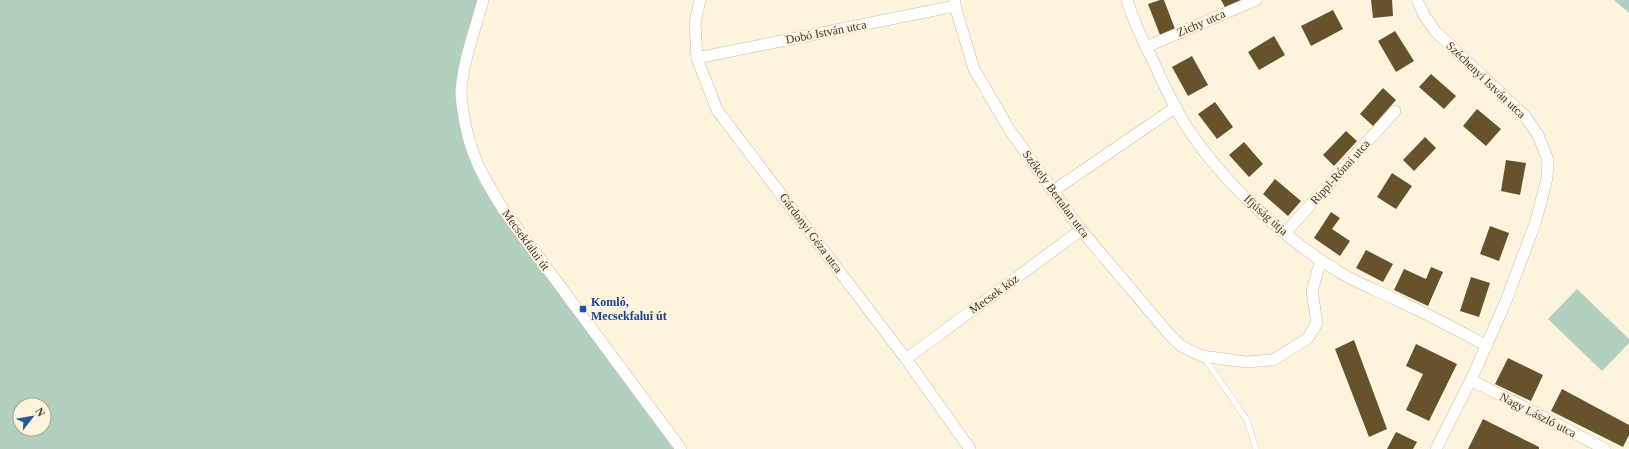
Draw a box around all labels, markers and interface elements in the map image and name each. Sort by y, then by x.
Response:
street label: Zichy utca [1175,6,1228,39]
street label: Dobó István utca [784,17,868,47]
street label: Széchenyi István utca [1444,39,1529,122]
street label: Rippl-Rónai utca [1307,136,1373,207]
street label: Székely Bertalan utca [1020,148,1093,241]
street label: Gárdonyi Géza utca [777,190,846,276]
street label: Ifjúság útja [1241,192,1291,239]
street label: Mecsekfalui út [499,207,553,274]
street label: Mecsek köz [967,271,1021,317]
place label: Komló, Mecsekfalui út [591,295,667,323]
marker: Komló, Mecsekfalui út [578,304,588,314]
street label: Nagy László utca [1497,390,1579,441]
north arrow [12,397,52,437]
text: N [33,405,48,418]

